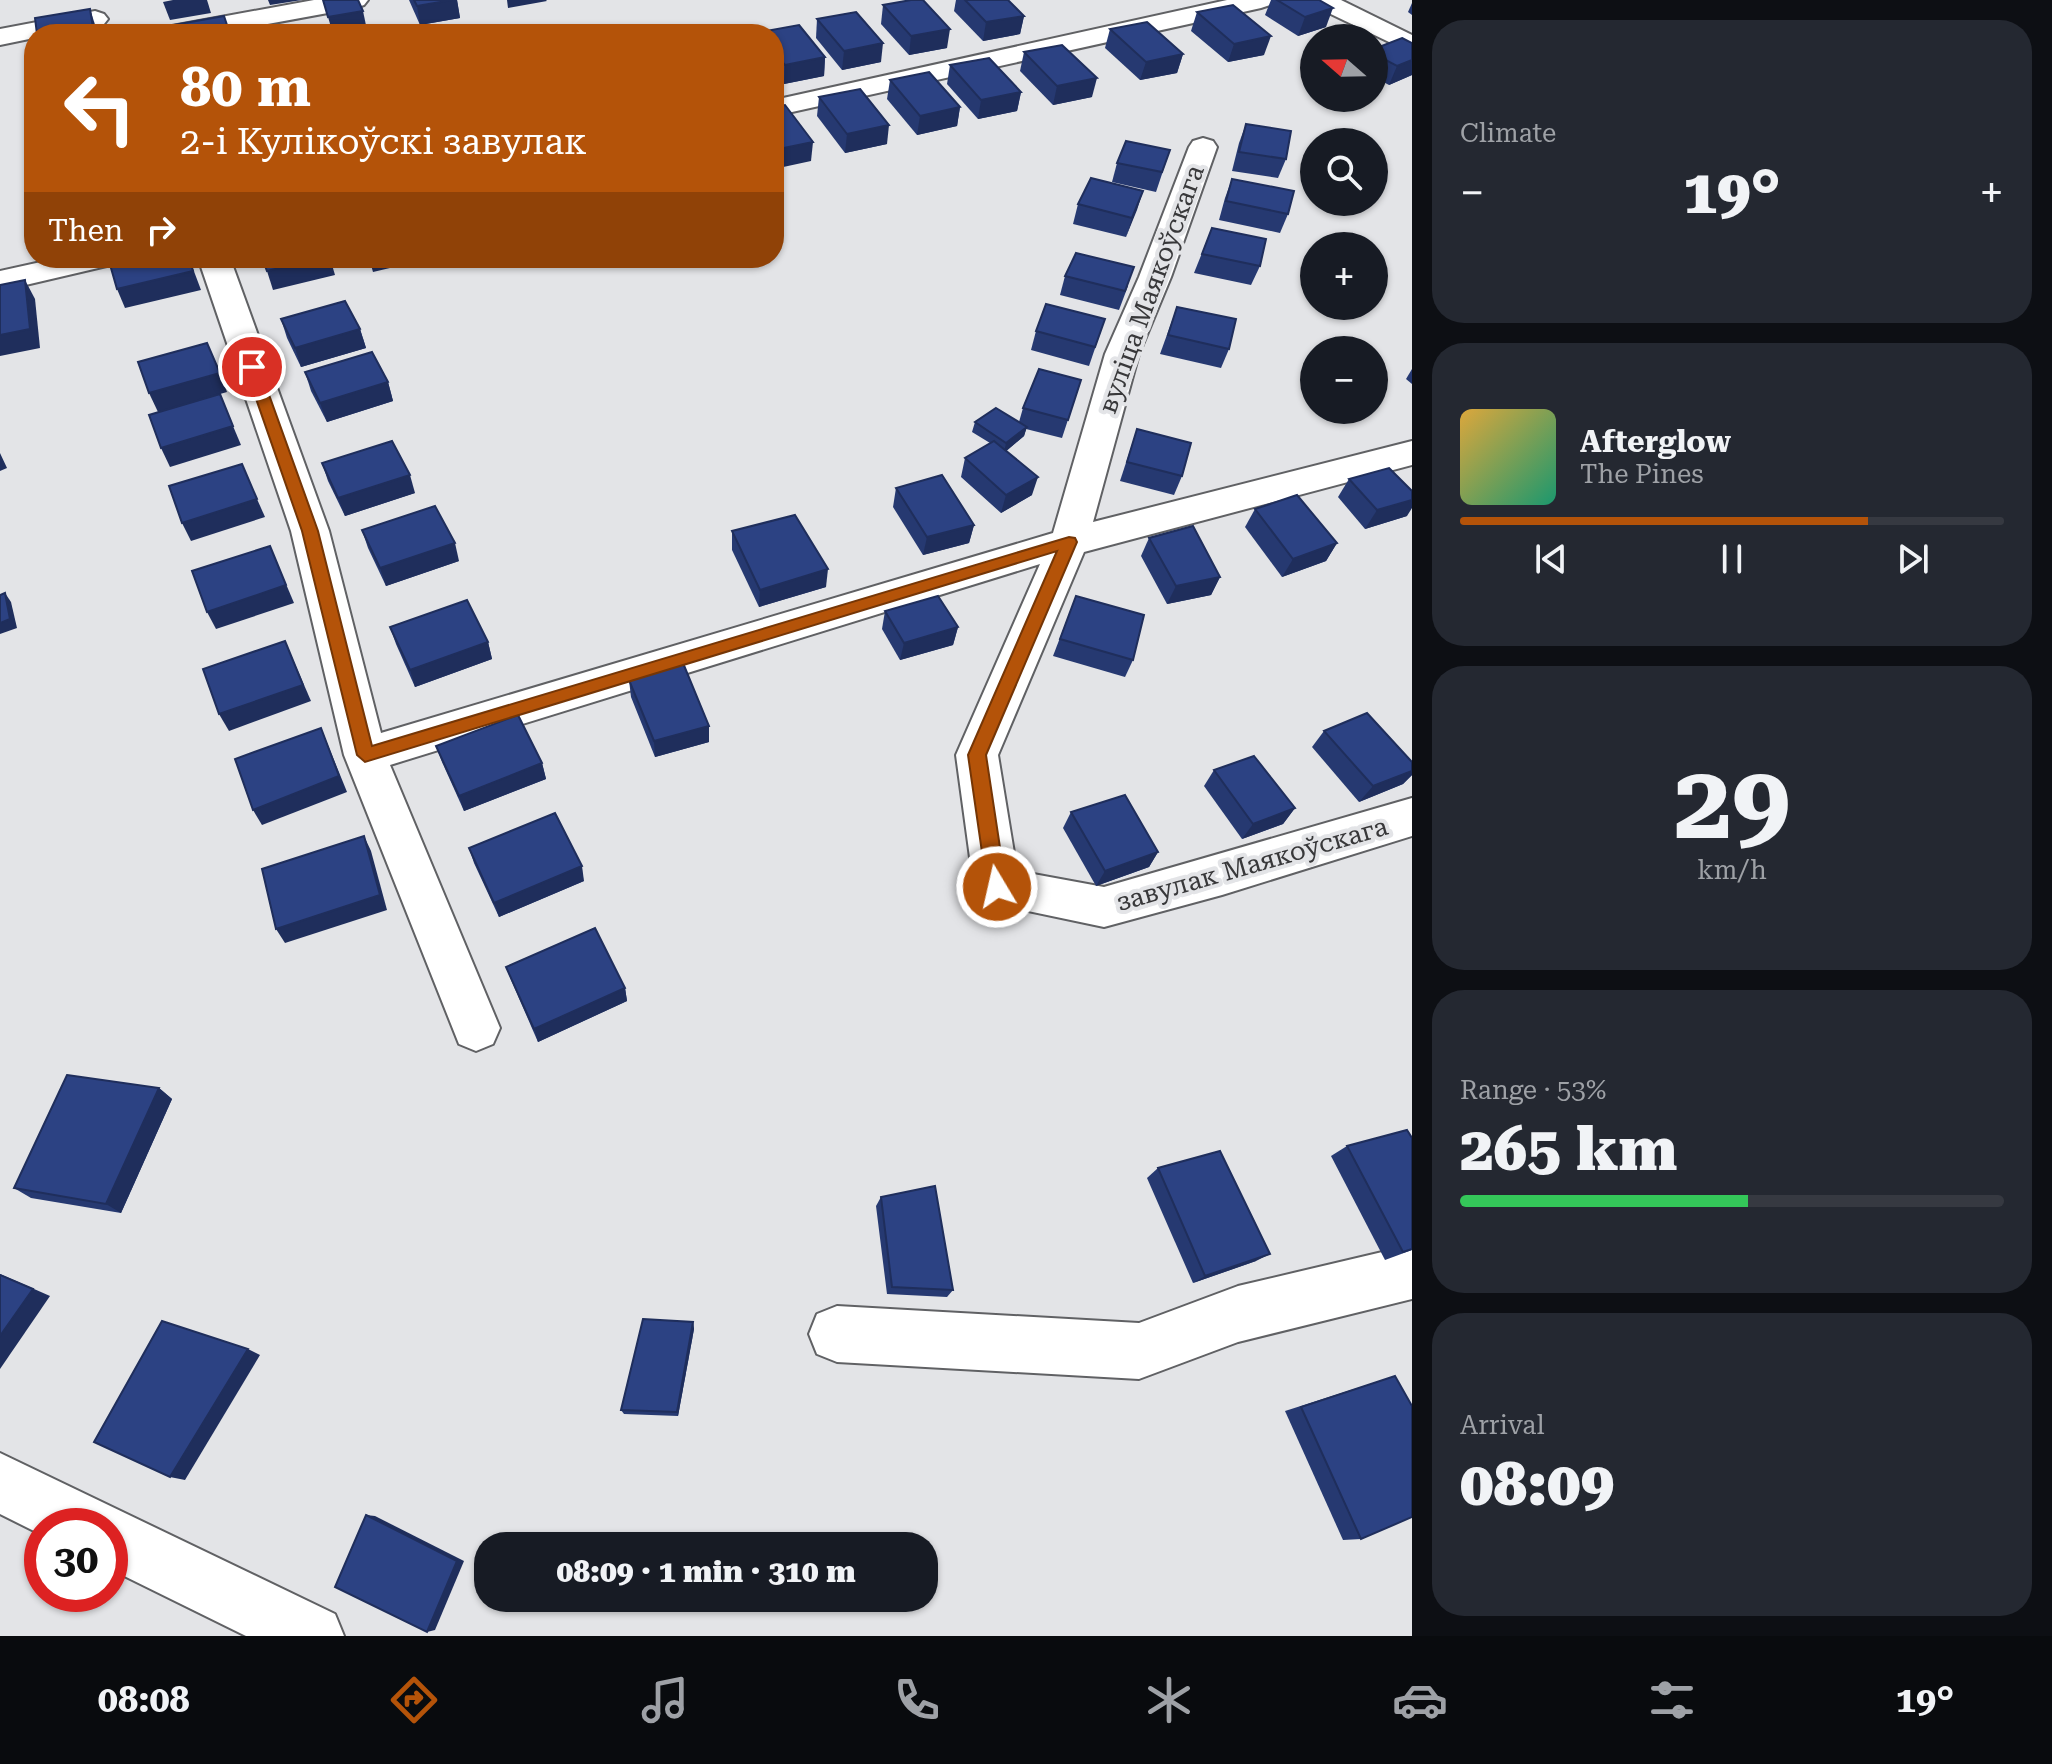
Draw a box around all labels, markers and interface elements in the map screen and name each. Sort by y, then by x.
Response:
north arrow [1300,24,1388,112]
map controls [1300,24,1388,424]
text: 80 m [180,54,311,120]
icon: left [48,56,152,160]
text: Climate [1460,118,1556,148]
text: 2-і Кулікоўскі завулак [180,121,587,163]
button: search [1300,128,1388,216]
text: 19° [1683,157,1781,228]
street label: вуліца Маякоўскага [1092,161,1210,417]
text: − [1460,167,1485,219]
text: + [1979,167,2004,219]
icon: right [139,208,183,252]
text: Then [48,213,123,248]
button: + [1300,232,1388,320]
pin [218,333,286,401]
button: − [1300,336,1388,424]
icon: arrive [230,345,274,389]
text: Afterglow [1580,424,1731,459]
text: The Pines [1580,459,1704,489]
icon: previous [1529,537,1573,581]
icon: pause [1710,537,1754,581]
icon: next [1891,537,1935,581]
text: 29 [1674,742,1790,863]
street label: завулак Маякоўскага [1113,811,1391,917]
position arrow [955,845,1039,929]
text: km/h [1697,855,1767,885]
text: Range · 53% [1460,1075,1606,1105]
text: 265 km [1460,1114,1677,1185]
text: Arrival [1460,1410,1545,1440]
text: 08:09 [1460,1449,1614,1520]
speed limit sign: 30 [24,1508,128,1612]
text: 08:09 · 1 min · 310 m [556,1554,856,1589]
icon: directions [386,1672,442,1728]
icon: music [637,1672,693,1728]
icon: phone [889,1672,945,1728]
icon: climate [1141,1672,1197,1728]
icon: car [1392,1672,1448,1728]
icon: filters [1644,1672,1700,1728]
text: 08:08 [98,1679,190,1721]
text: 19° [1896,1679,1954,1721]

